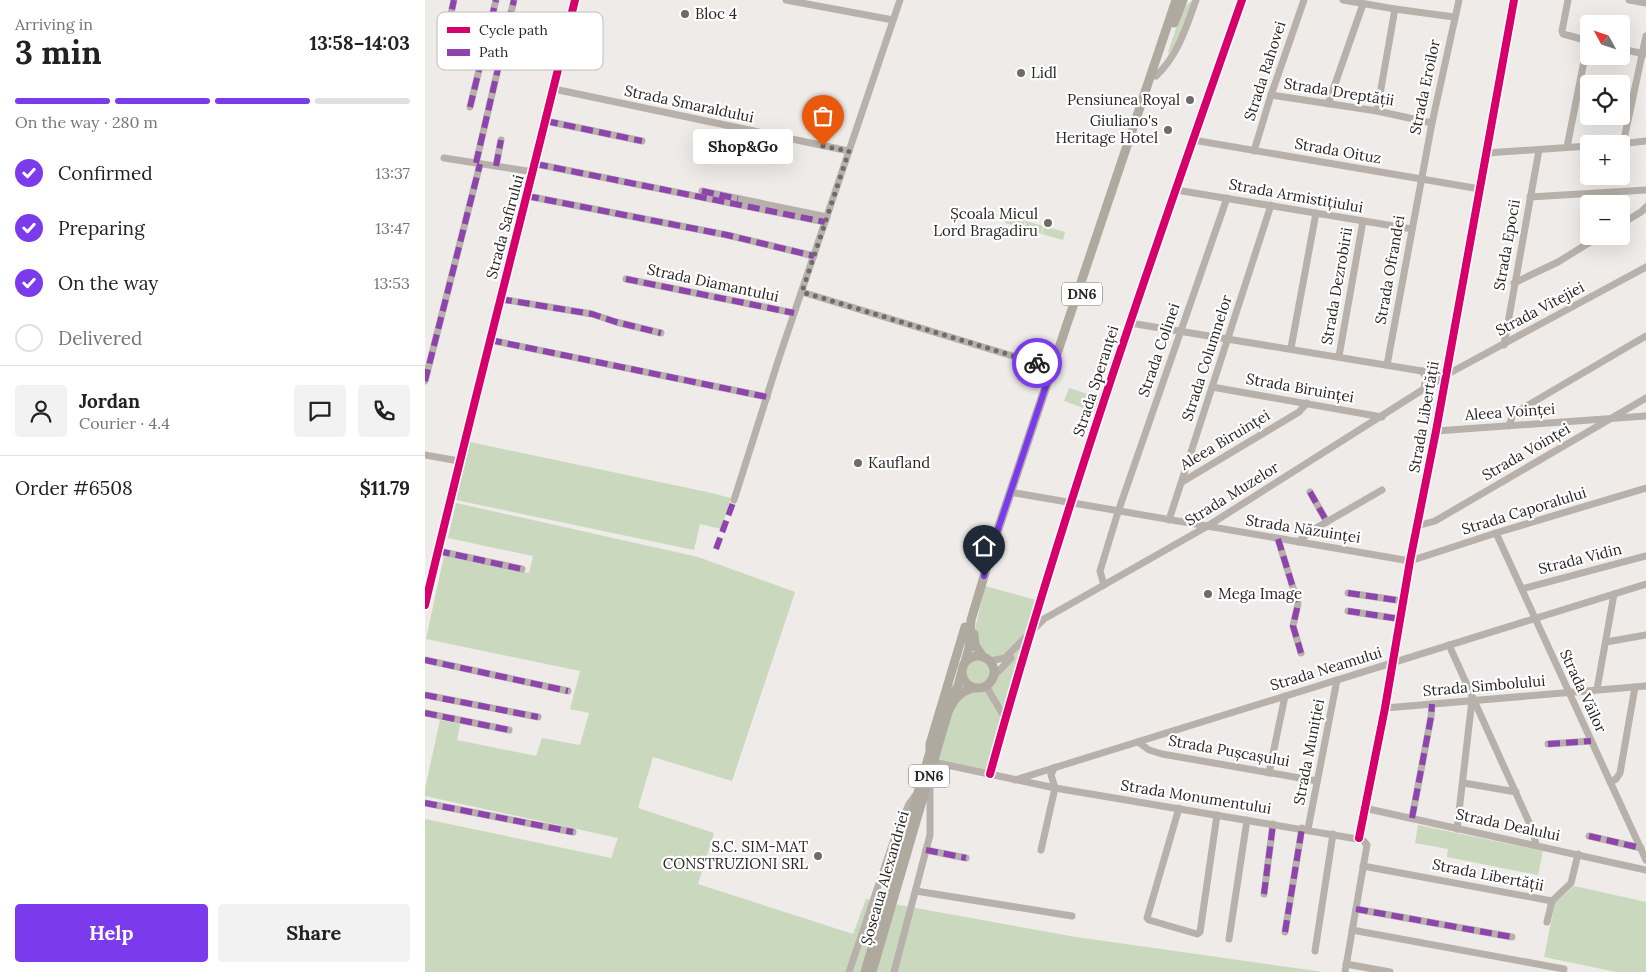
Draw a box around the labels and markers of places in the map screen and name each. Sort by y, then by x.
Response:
place label: Bloc 4 [695,4,737,23]
marker: Bloc 4 [679,8,691,20]
place label: Lidl [1031,63,1057,82]
marker: Lidl [1015,67,1027,79]
place label: Pensiunea Royal [1067,90,1180,109]
marker: Pensiunea Royal [1184,94,1196,106]
pin [802,95,844,146]
place label: Giuliano's Heritage Hotel [1056,111,1158,147]
marker: Giuliano's Heritage Hotel [1162,124,1174,136]
callout: Shop&Go [693,128,793,164]
place label: Școala Micul Lord Bragadiru [933,204,1038,240]
marker: Școala Micul Lord Bragadiru [1042,217,1054,229]
place label: Kaufland [868,453,930,472]
marker: Kaufland [852,457,864,469]
pin [963,525,1005,576]
place label: Mega Image [1218,584,1302,603]
marker: Mega Image [1202,588,1214,600]
place label: S.C. SIM-MAT CONSTRUZIONI SRL [663,837,808,873]
marker: S.C. SIM-MAT CONSTRUZIONI SRL [812,850,824,862]

